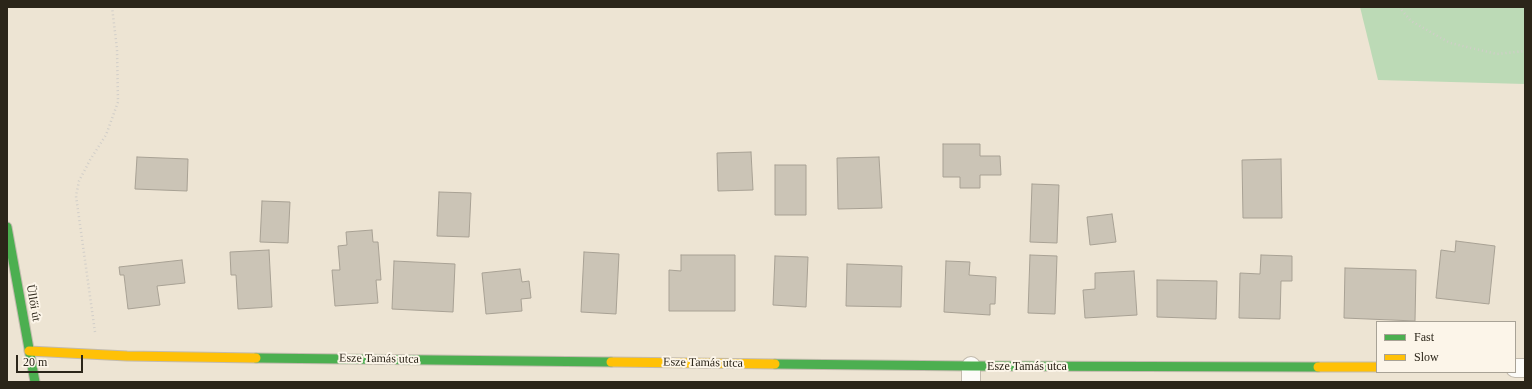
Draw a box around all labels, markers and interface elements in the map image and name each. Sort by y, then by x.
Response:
street label: Üllői út [23,284,43,322]
legend [1376,321,1516,373]
text: Fast [1414,330,1434,344]
scale bar [18,347,85,373]
text: Slow [1414,350,1439,364]
street label: Esze Tamás utca [339,351,419,367]
text: 20 m [23,355,47,369]
street label: Esze Tamás utca [663,355,743,371]
street label: Esze Tamás utca [987,360,1067,374]

